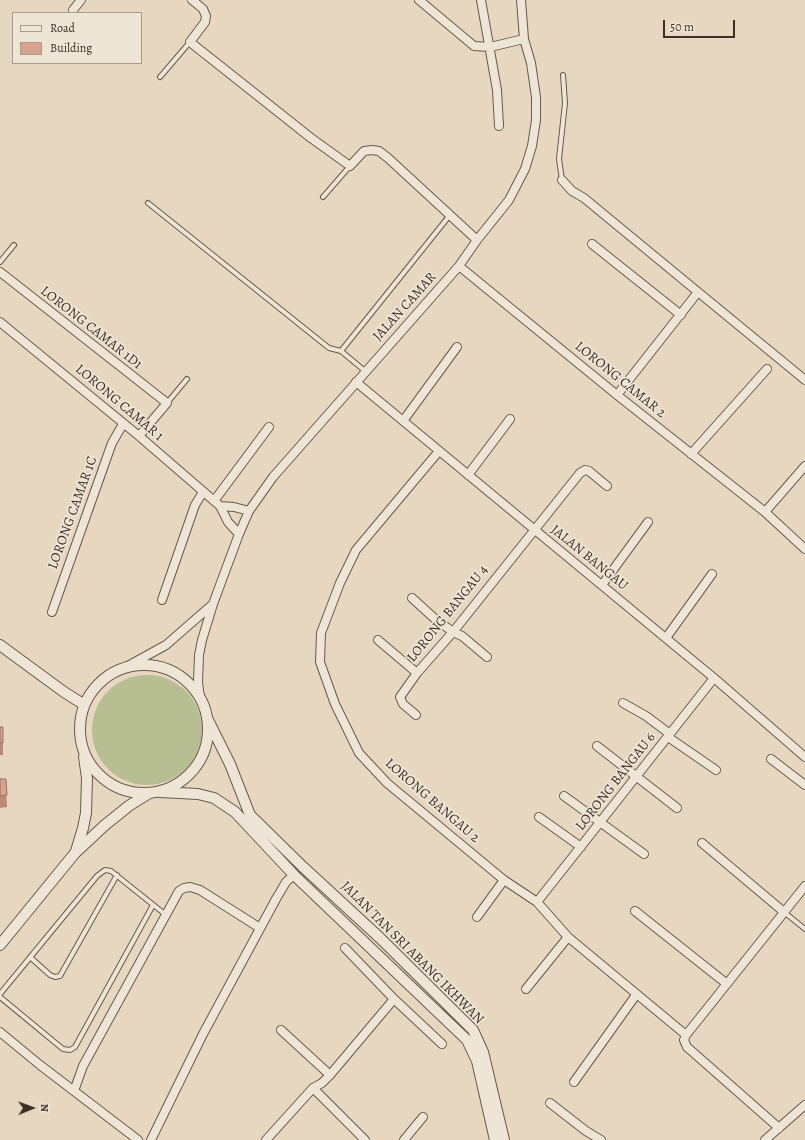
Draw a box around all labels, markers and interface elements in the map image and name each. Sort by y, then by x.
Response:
legend [12,12,142,64]
scale bar [665,12,737,38]
text: 50 m [670,19,694,35]
text: Road [50,20,75,36]
text: Building [50,40,92,56]
street label: JALAN CAMAR [370,269,440,345]
street label: LORONG CAMAR 1D1 [37,283,145,373]
street label: LORONG CAMAR 2 [571,338,669,422]
street label: LORONG CAMAR 1 [71,361,167,445]
street label: LORONG CAMAR 1C [45,454,101,572]
street label: JALAN BANGAU [547,522,631,594]
street label: LORONG BANGAU 4 [404,562,492,666]
street label: LORONG BANGAU 6 [572,730,660,834]
street label: LORONG BANGAU 2 [381,755,483,847]
street label: JALAN TAN SRI ABANG IKHWAN [337,878,487,1028]
north arrow [12,1088,52,1128]
text: N [37,1104,52,1112]

